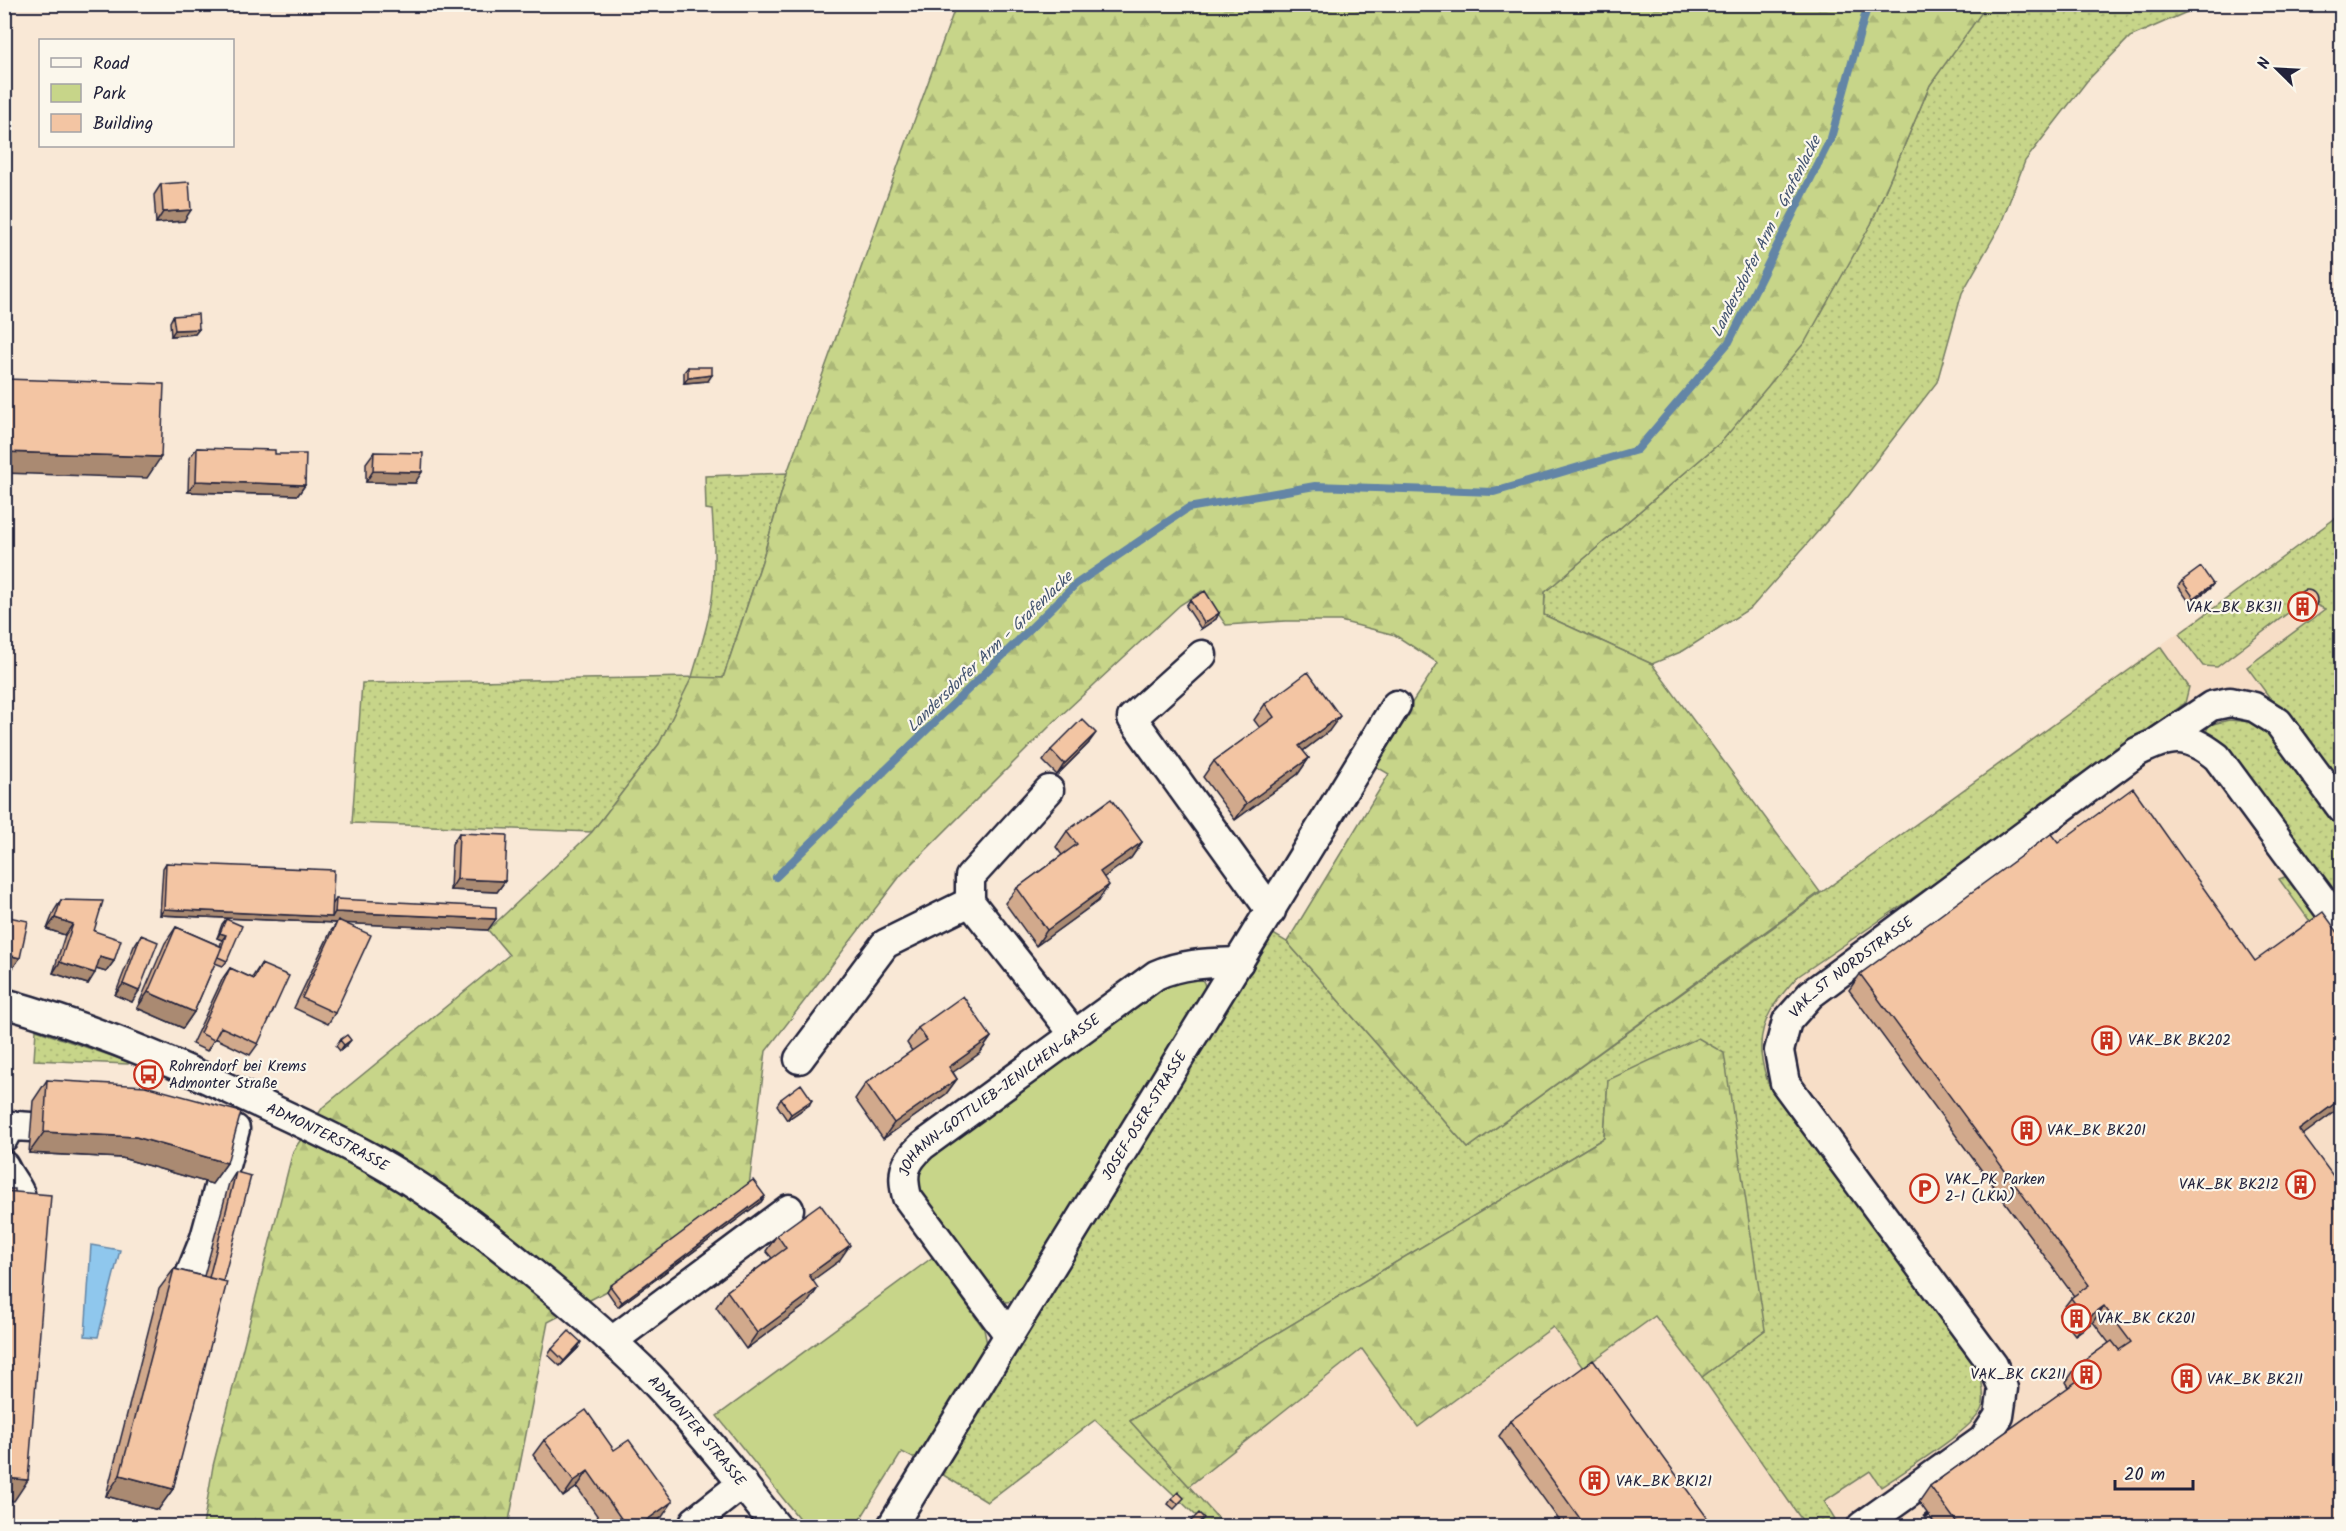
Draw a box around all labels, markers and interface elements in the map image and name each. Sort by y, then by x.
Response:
legend [39,39,234,147]
north arrow [2247,39,2307,99]
text: Road [93,50,130,79]
text: N [2251,54,2278,73]
text: Park [93,80,126,109]
text: Building [93,110,153,139]
water label: Landersdorfer Arm - Grafenlacke [1705,130,1829,342]
water label: Landersdorfer Arm - Grafenlacke [901,564,1080,739]
building icon: VAK_BK BK311 [2287,591,2319,623]
place label: VAK_BK BK311 [2186,596,2282,620]
street label: VAK_ST NORDSTRASSE [1784,910,1920,1024]
street label: JOHANN-GOTTLIEB-JENICHEN-GASSE [893,1008,1107,1178]
building icon: VAK_BK BK202 [2091,1024,2123,1056]
place label: VAK_BK BK202 [2128,1029,2231,1053]
street label: JOSEF-OSER-STRASSE [1096,1045,1195,1185]
place label: Rohrendorf bei Krems Admonter Straße [169,1055,307,1096]
bus stop icon: Rohrendorf bei Krems Admonter Straße [132,1059,164,1091]
street label: ADMONTERSTRASSE [262,1097,394,1179]
building icon: VAK_BK BK201 [2010,1114,2042,1146]
place label: VAK_BK BK201 [2047,1119,2146,1143]
place label: VAK_PK Parken 2-1 (LKW) [1945,1168,2045,1209]
building icon: VAK_BK BK212 [2284,1168,2316,1200]
parking icon: VAK_PK Parken 2-1 (LKW) [1908,1172,1940,1204]
place label: VAK_BK BK212 [2179,1173,2279,1197]
building icon: VAK_BK CK201 [2060,1302,2092,1334]
place label: VAK_BK CK201 [2097,1307,2196,1331]
building icon: VAK_BK CK211 [2071,1358,2103,1390]
place label: VAK_BK CK211 [1970,1363,2066,1387]
building icon: VAK_BK BK211 [2170,1363,2202,1395]
place label: VAK_BK BK211 [2207,1368,2303,1392]
street label: ADMONTER STRASSE [641,1370,752,1493]
scale bar [2115,1453,2193,1491]
text: 20 m [2124,1461,2165,1490]
building icon: VAK_BK BK121 [1579,1465,1611,1497]
place label: VAK_BK BK121 [1616,1470,1712,1494]

